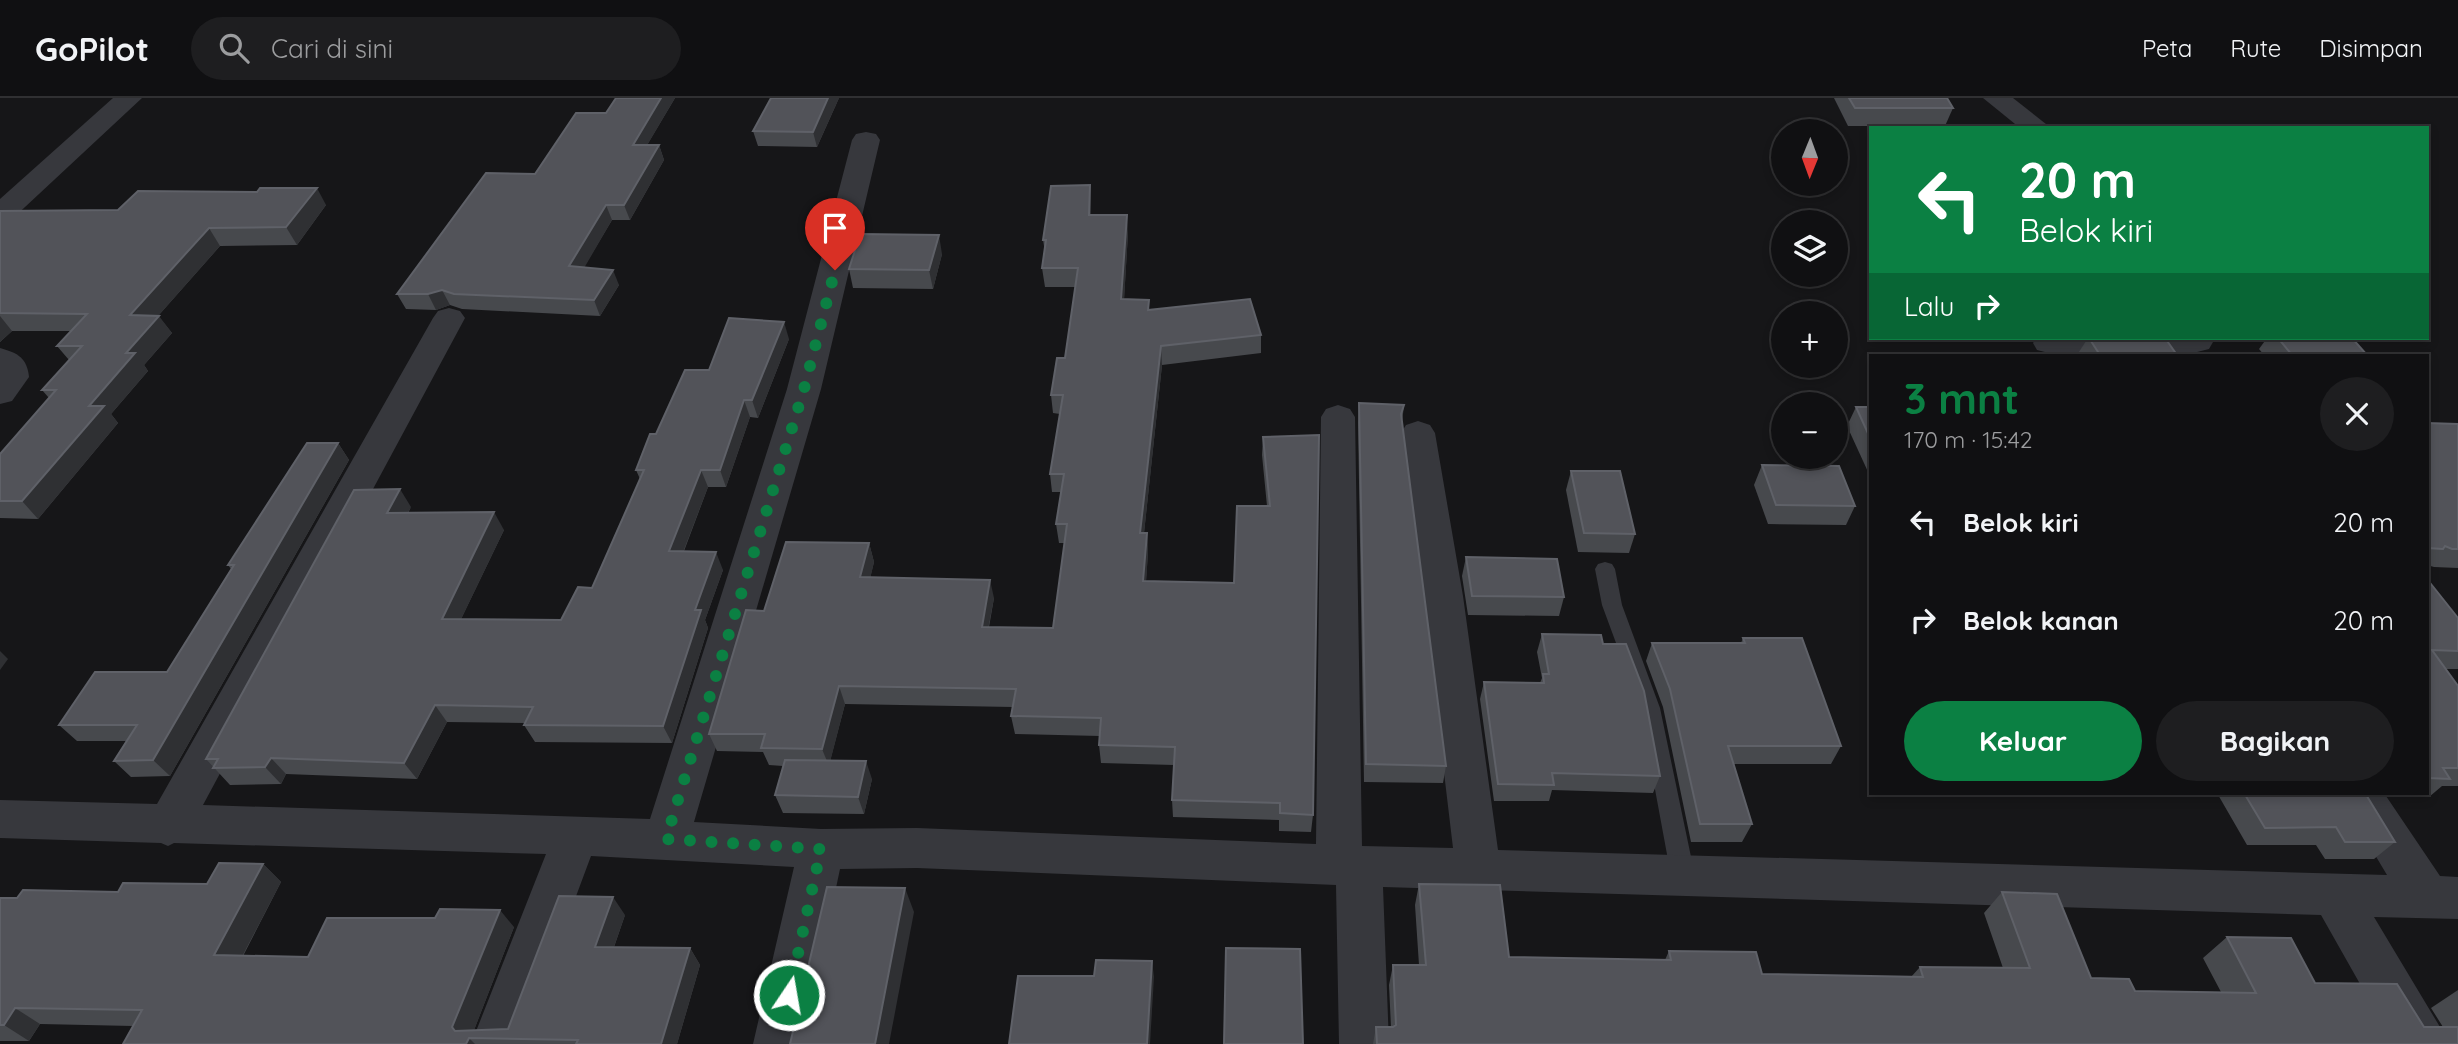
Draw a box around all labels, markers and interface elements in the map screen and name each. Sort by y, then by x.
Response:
search box [191,17,681,80]
text: GoPilot [35,28,149,69]
icon: search [215,29,253,67]
text: Cari di sini [271,32,393,65]
text: Peta [2142,33,2192,63]
text: Rute [2230,33,2281,63]
text: Disimpan [2319,33,2423,63]
north arrow [1771,119,1848,196]
map controls [1771,119,1848,469]
text: 20 m [2019,149,2136,210]
icon: left [1904,154,1995,245]
pin [805,198,865,270]
icon: arrive [816,209,854,247]
button: layers [1771,210,1848,287]
text: Belok kiri [2019,210,2153,250]
icon: right [1968,287,2006,325]
text: Lalu [1904,290,1954,323]
button: + [1771,301,1848,378]
text: 3 mnt [1904,372,2019,425]
button: close [2320,377,2394,451]
button: − [1771,392,1848,469]
text: 170 m · 15:42 [1904,425,2033,454]
icon: left [1904,503,1942,541]
text: Belok kiri [1963,506,2079,539]
text: 20 m [2333,506,2394,539]
icon: right [1904,601,1942,639]
text: Belok kanan [1963,604,2119,637]
text: 20 m [2333,604,2394,637]
button: Keluar [1904,701,2142,781]
button: Bagikan [2156,701,2394,781]
position arrow [752,958,826,1032]

